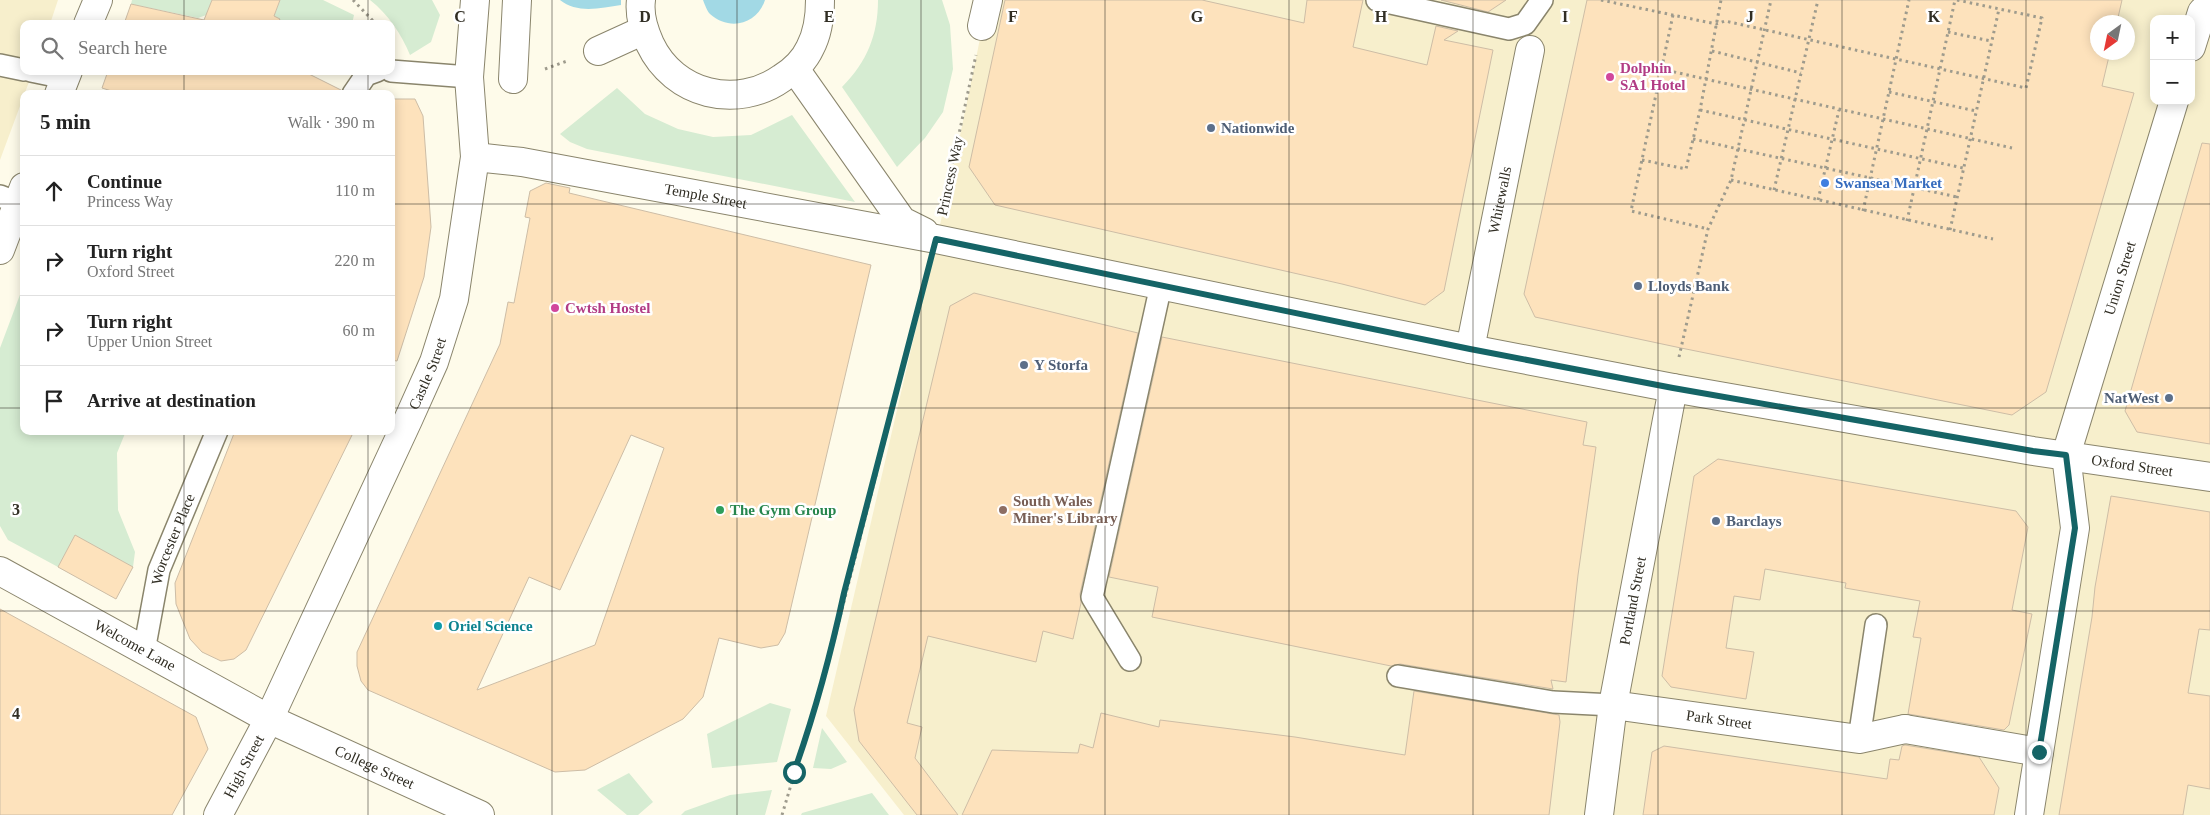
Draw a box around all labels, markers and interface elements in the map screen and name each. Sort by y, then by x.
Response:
text: C [454,8,466,25]
text: D [639,8,651,25]
text: E [824,8,834,25]
text: F [1008,8,1018,25]
text: G [1191,8,1204,25]
text: H [1375,8,1388,25]
text: I [1562,8,1568,25]
text: J [1746,8,1754,25]
text: K [1928,8,1941,25]
north arrow [2090,15,2135,60]
map controls [2150,15,2195,105]
button: + [2150,15,2195,60]
search box [20,20,395,75]
icon: search [38,34,66,62]
text: Search here [78,37,167,58]
place label: Dolphin SA1 Hotel [1620,60,1685,93]
button: − [2150,60,2195,105]
marker: Dolphin SA1 Hotel [1604,71,1616,83]
text: 5 min [40,110,91,134]
text: Walk · 390 m [288,114,375,131]
place label: Nationwide [1221,120,1295,136]
marker: Nationwide [1205,122,1217,134]
street label: Princess Way [934,134,966,217]
street label: Whitewalls [1485,165,1515,235]
text: Continue [87,171,162,192]
place label: Swansea Market [1835,175,1942,191]
icon: ahead [40,177,68,205]
marker: Swansea Market [1819,177,1831,189]
street label: Temple Street [663,181,749,212]
text: 110 m [335,182,375,199]
text: Princess Way [87,193,173,210]
street label: Union Street [2101,239,2139,317]
text: Turn right [87,241,172,262]
icon: right [40,247,68,275]
text: 220 m [335,252,375,269]
text: Oxford Street [87,263,175,280]
place label: Lloyds Bank [1648,278,1730,294]
marker: Lloyds Bank [1632,280,1644,292]
place label: Cwtsh Hostel [565,300,650,316]
marker: Cwtsh Hostel [549,302,561,314]
text: Turn right [87,311,172,332]
icon: right [40,317,68,345]
text: 60 m [343,322,375,339]
text: Upper Union Street [87,333,212,350]
street label: Castle Street [406,335,449,412]
place label: Y Storfa [1034,357,1089,373]
marker: Y Storfa [1018,359,1030,371]
icon: arrive [40,387,68,415]
text: Arrive at destination [87,390,256,411]
place label: NatWest [2104,390,2159,406]
marker: NatWest [2163,392,2175,404]
street label: Oxford Street [2090,452,2175,480]
street label: Worcester Place [148,491,198,586]
place label: South Wales Miner's Library [1013,493,1118,526]
text: 3 [12,501,20,518]
place label: The Gym Group [730,502,836,518]
marker: The Gym Group [714,504,726,516]
marker: South Wales Miner's Library [997,504,1009,516]
place label: Barclays [1726,513,1782,529]
marker: Barclays [1710,515,1722,527]
street label: Portland Street [1617,555,1649,646]
street label: Welcome Lane [92,617,179,674]
place label: Oriel Science [448,618,533,634]
marker: Oriel Science [432,620,444,632]
text: 4 [12,705,20,722]
street label: Park Street [1685,707,1754,732]
street label: High Street [221,732,267,801]
route end [2028,741,2051,764]
street label: College Street [332,742,418,792]
route start [783,761,806,784]

